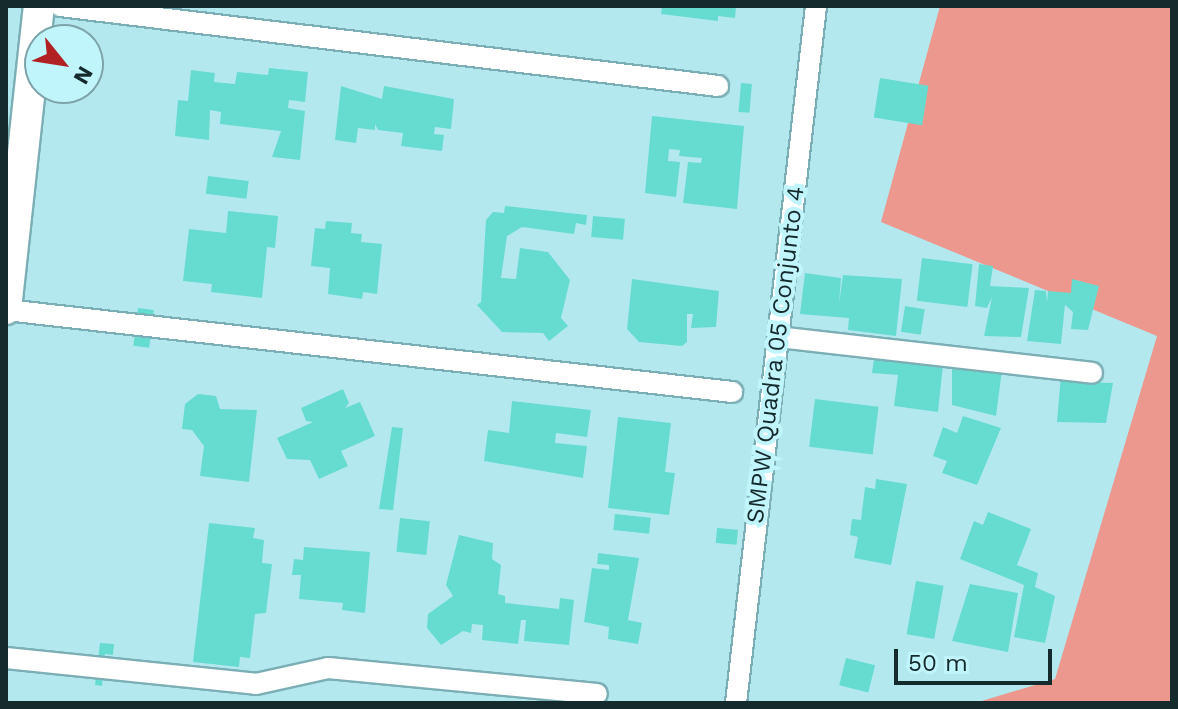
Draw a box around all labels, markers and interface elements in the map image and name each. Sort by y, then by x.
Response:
north arrow [24,24,104,104]
text: N [69,62,98,89]
street label: SMPW Quadra 05 Conjunto 4 [741,184,811,526]
scale bar [898,633,1056,683]
text: 50 m [908,649,968,677]

